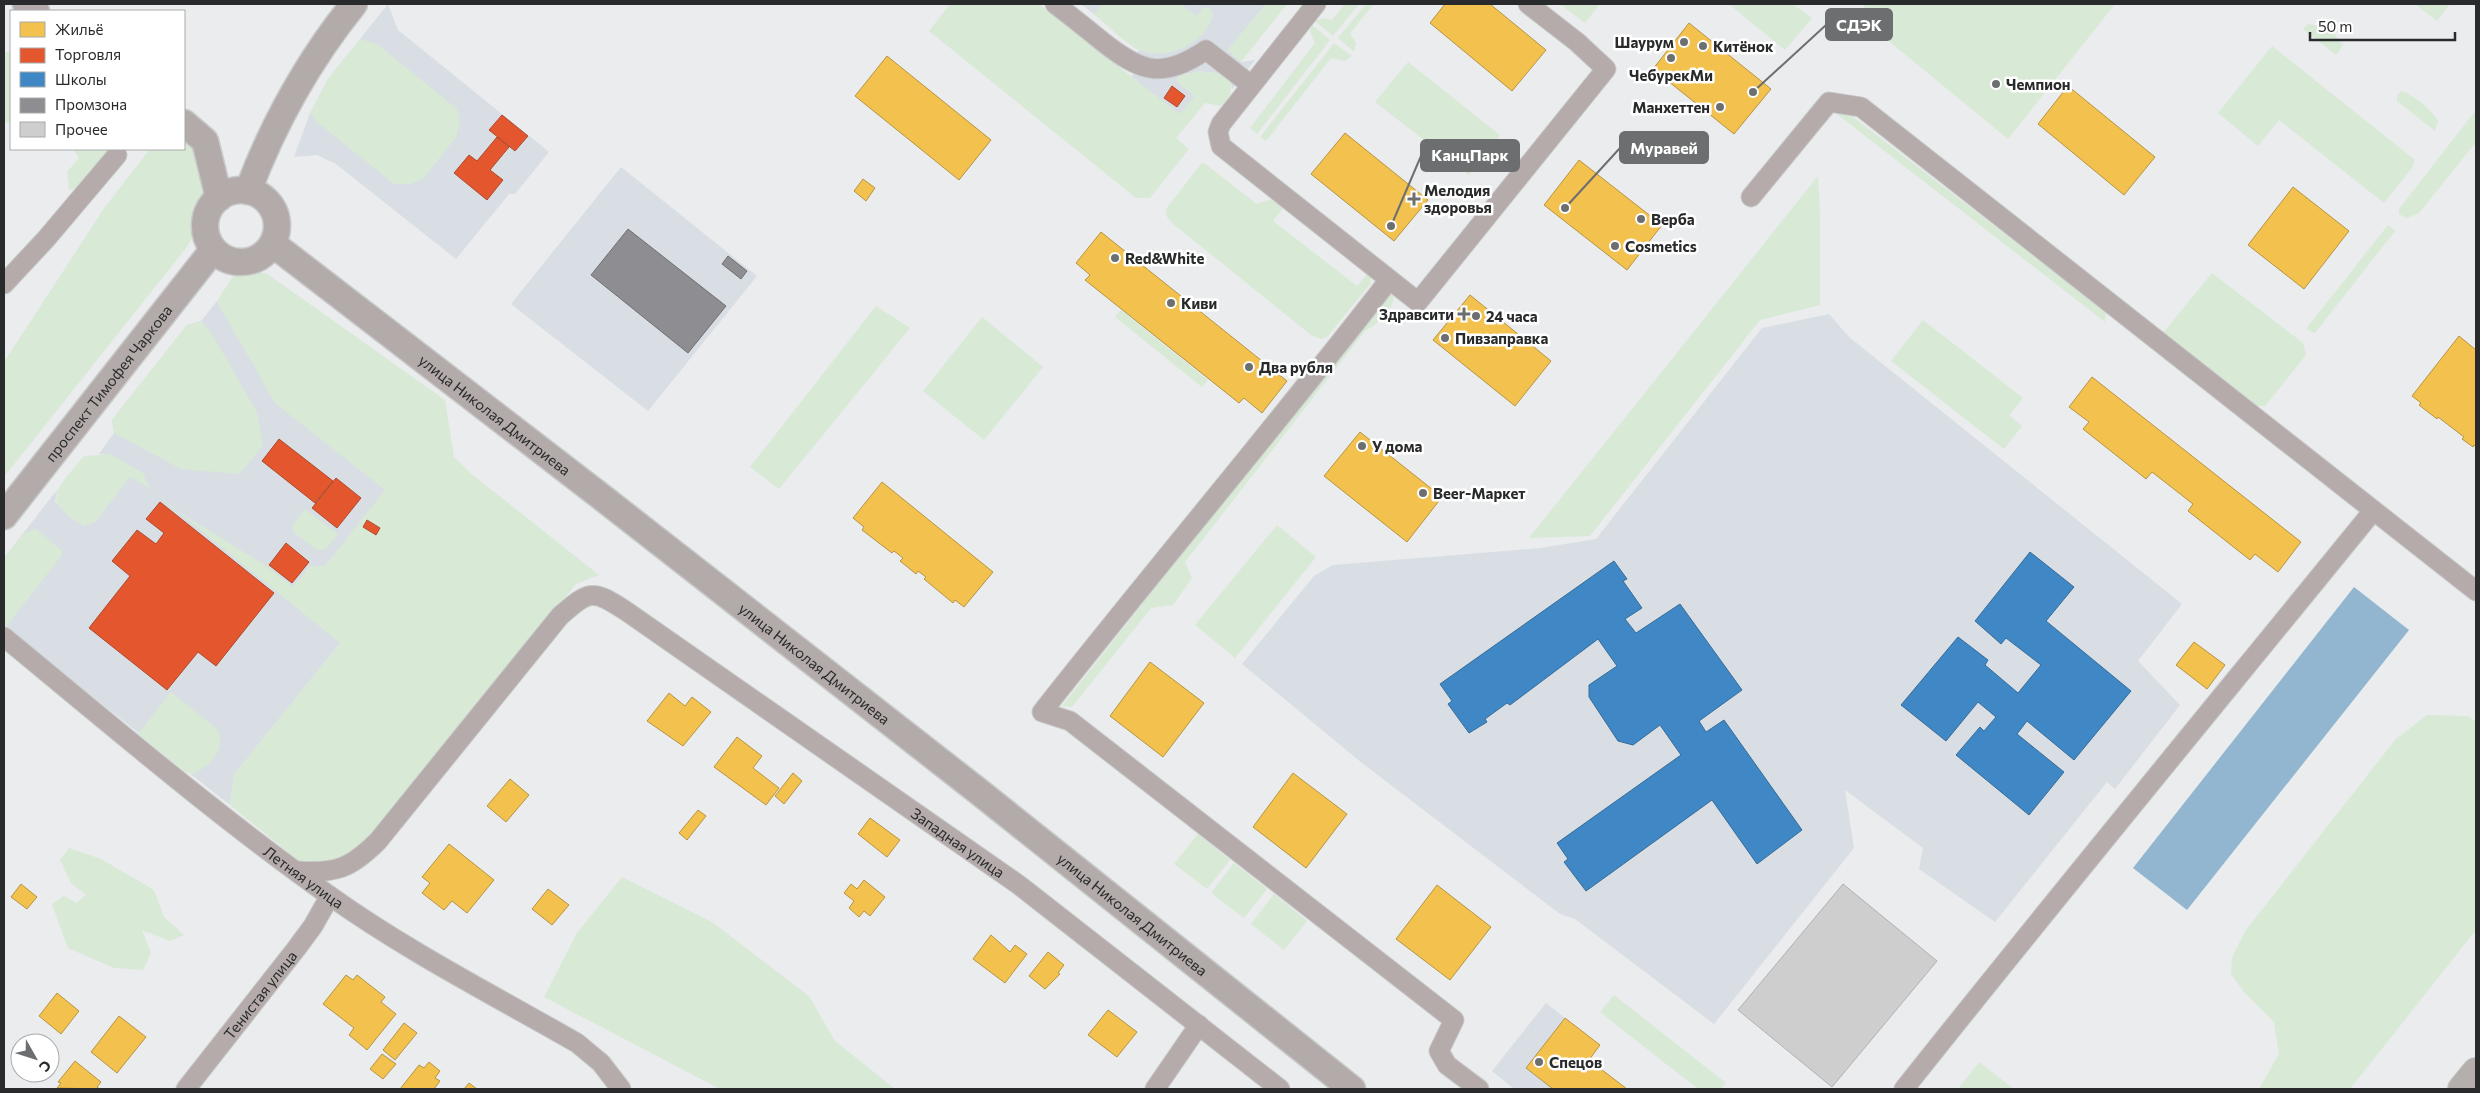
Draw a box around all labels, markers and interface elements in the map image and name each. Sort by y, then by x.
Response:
callout: СДЭК [1826,9,1892,40]
legend [10,10,185,150]
scale bar [2310,10,2455,42]
text: СДЭК [1836,15,1882,34]
text: 50 m [2318,17,2352,35]
text: Жильё [55,20,103,38]
place label: Шаурум [1614,33,1674,51]
marker: Шаурум [1678,36,1690,48]
place label: Китёнок [1713,37,1774,55]
marker: Китёнок [1697,40,1709,52]
text: Торговля [55,45,121,63]
marker: ЧебурекМи [1665,52,1677,64]
place label: ЧебурекМи [1629,66,1713,84]
text: Школы [55,70,107,88]
place label: Чемпион [2006,75,2071,93]
marker: Чемпион [1990,78,2002,90]
text: Промзона [55,95,127,113]
place label: Манхеттен [1632,98,1710,116]
marker: Манхеттен [1714,101,1726,113]
text: Прочее [55,120,108,138]
callout: Муравей [1620,132,1708,163]
text: Муравей [1630,138,1698,157]
callout: КанцПарк [1421,140,1519,171]
text: КанцПарк [1431,145,1509,164]
place label: Мелодия здоровья [1424,181,1492,216]
marker: Мелодия здоровья [1408,193,1420,205]
place label: Верба [1651,210,1695,228]
marker: Верба [1635,213,1647,225]
place label: Cosmetics [1625,237,1697,255]
marker: Cosmetics [1609,240,1621,252]
place label: Red&White [1125,249,1204,267]
marker: Red&White [1109,252,1121,264]
place label: Киви [1181,294,1217,312]
marker: Киви [1165,297,1177,309]
street label: проспект Тимофея Чаркова [41,301,176,465]
place label: Здравсити [1379,305,1454,323]
place label: 24 часа [1486,307,1538,325]
marker: Здравсити [1458,308,1470,320]
marker: 24 часа [1470,310,1482,322]
place label: Пивзаправка [1455,329,1548,347]
marker: Пивзаправка [1439,332,1451,344]
street label: улица Николая Дмитриева [415,351,574,479]
place label: Два рубля [1259,358,1333,376]
marker: Два рубля [1243,361,1255,373]
place label: У дома [1372,437,1423,455]
marker: У дома [1356,440,1368,452]
place label: Beer-Маркет [1433,484,1526,502]
marker: Beer-Маркет [1417,487,1429,499]
street label: улица Николая Дмитриева [735,599,894,728]
street label: Западная улица [908,804,1008,881]
street label: Летняя улица [260,842,347,912]
street label: улица Николая Дмитриева [1054,849,1211,979]
street label: Тенистая улица [220,947,300,1043]
north arrow [10,1033,60,1083]
place label: Спецов [1549,1053,1602,1071]
marker: Спецов [1533,1056,1545,1068]
text: С [36,1057,55,1076]

